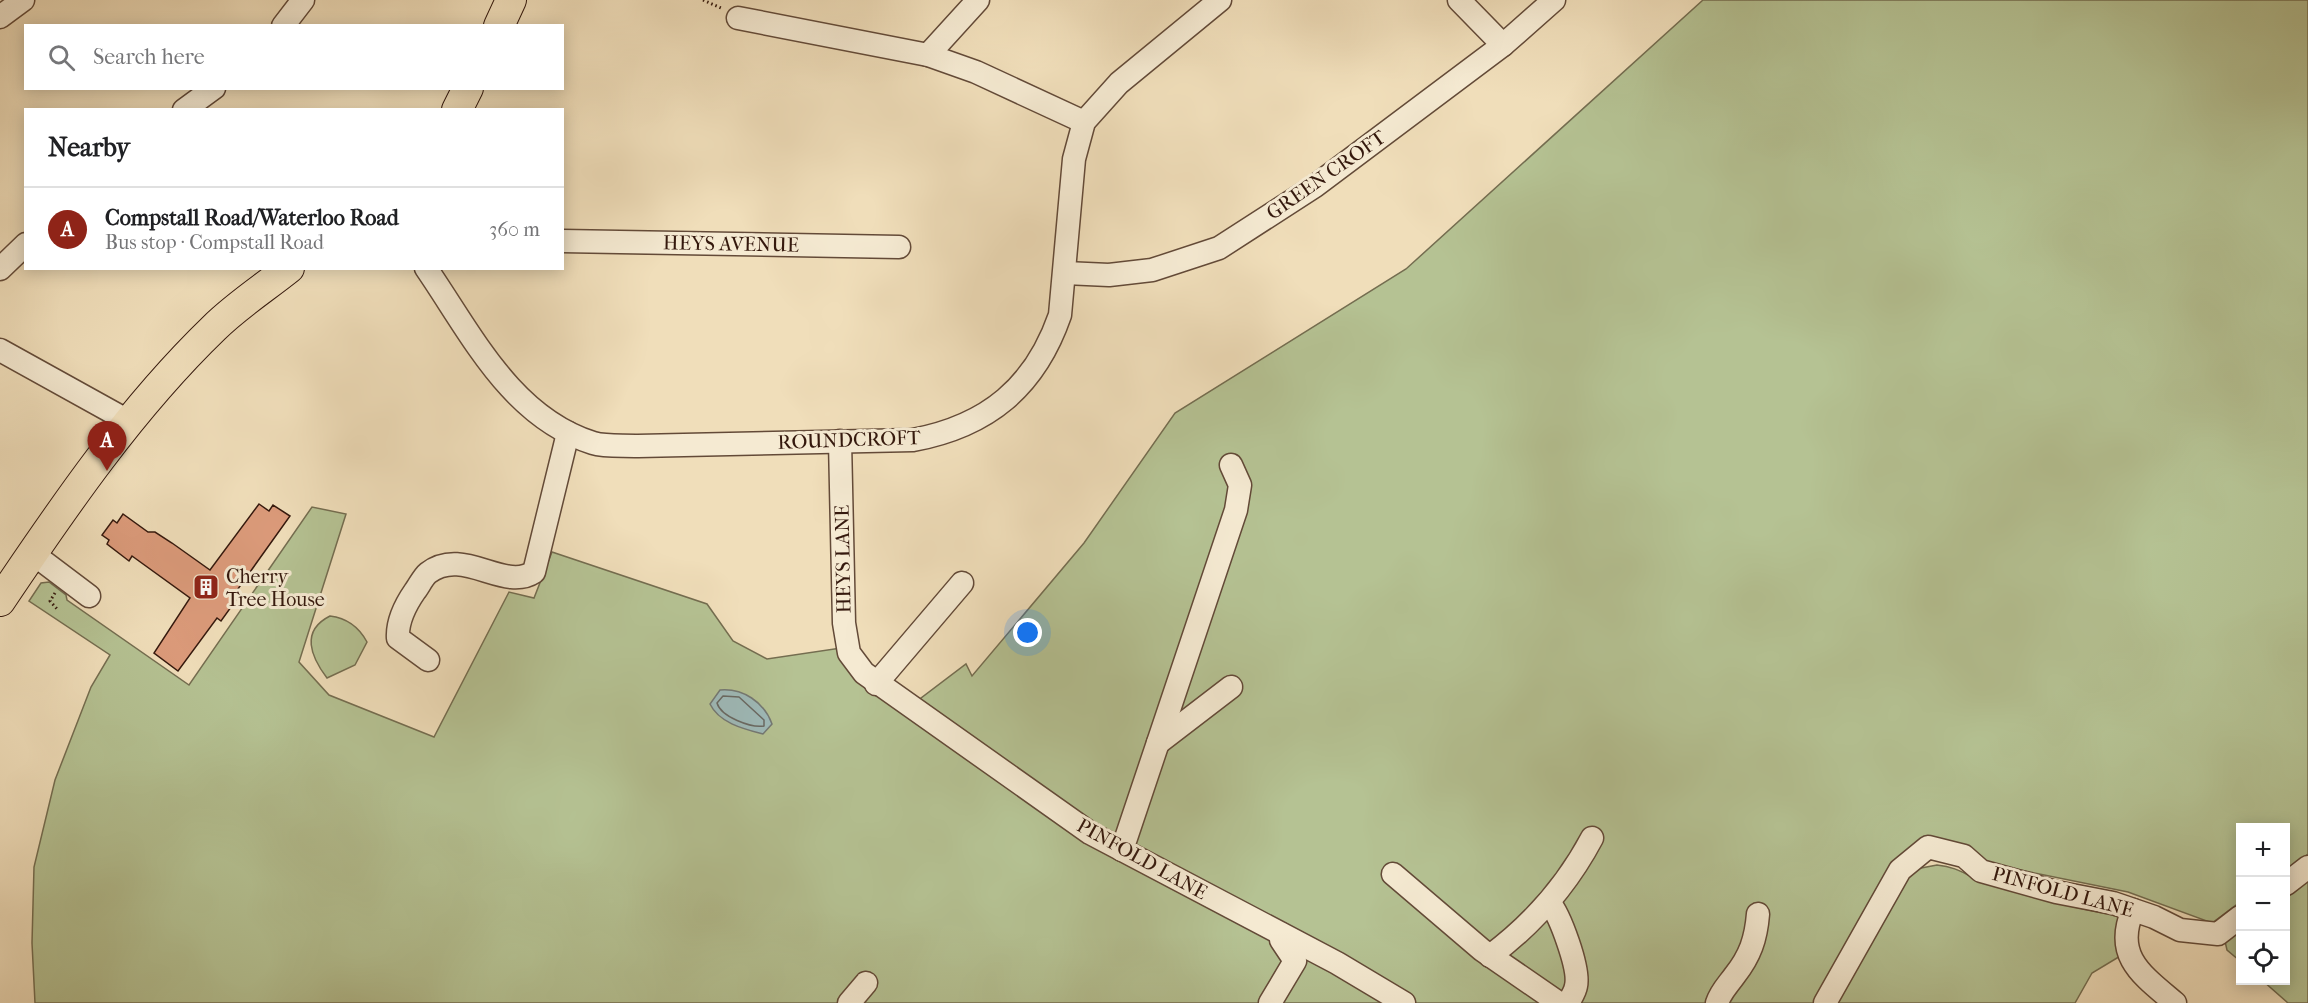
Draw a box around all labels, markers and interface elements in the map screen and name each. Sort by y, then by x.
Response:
search box [24,24,564,90]
icon: search [45,41,78,74]
text: Search here [93,44,205,70]
street label: GREEN CROFT [1262,125,1390,225]
text: Nearby [48,132,130,163]
text: Compstall Road/Waterloo Road [105,205,399,231]
text: A [61,218,74,241]
text: 360 m [489,218,540,241]
text: Bus stop · Compstall Road [105,231,324,254]
street label: HEYS AVENUE [663,231,799,257]
pin: A [88,422,126,471]
street label: ROUNDCROFT [777,426,921,454]
street label: HEYS LANE [831,504,855,614]
place label: Cherry Tree House [226,565,325,611]
building icon: Cherry Tree House [191,572,221,602]
your location [1013,618,1042,647]
street label: PINFOLD LANE [1073,814,1211,904]
map controls [2236,823,2290,985]
button: + [2236,823,2290,877]
street label: PINFOLD LANE [1990,862,2136,922]
button: − [2236,877,2290,931]
button: locate [2236,931,2290,985]

